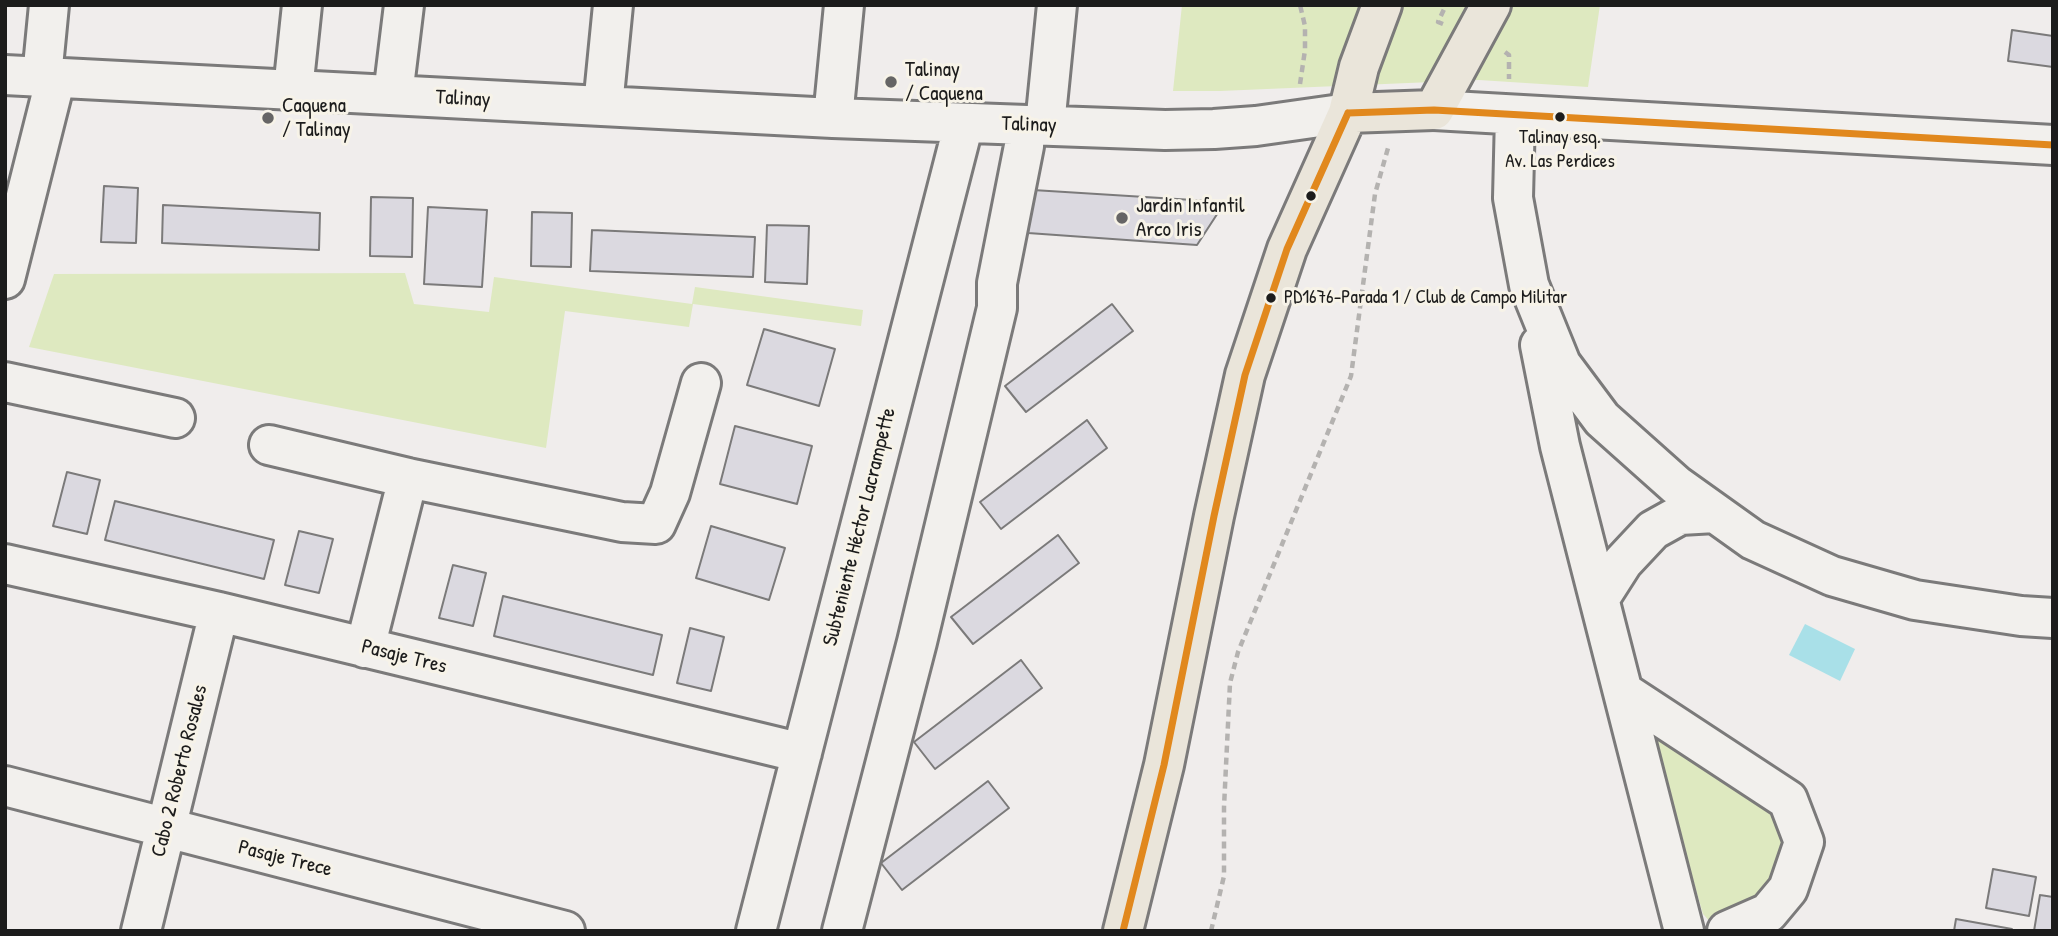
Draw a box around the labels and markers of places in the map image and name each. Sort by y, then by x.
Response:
place label: Talinay / Caquena [905,57,983,107]
marker: Talinay / Caquena [883,74,899,90]
place label: Caquena / Talinay [282,93,351,143]
marker: Caquena / Talinay [260,110,276,126]
marker: Talinay esq. Av. Las Perdices [1553,110,1567,124]
place label: Talinay esq. Av. Las Perdices [1505,127,1615,171]
unlabelled marker [1304,189,1318,203]
place label: Jardin Infantil Arco Iris [1136,193,1245,243]
marker: Jardin Infantil Arco Iris [1114,210,1130,226]
place label: PD1676-Parada 1 / Club de Campo Militar [1284,287,1567,309]
marker: PD1676-Parada 1 / Club de Campo Militar [1264,291,1278,305]

